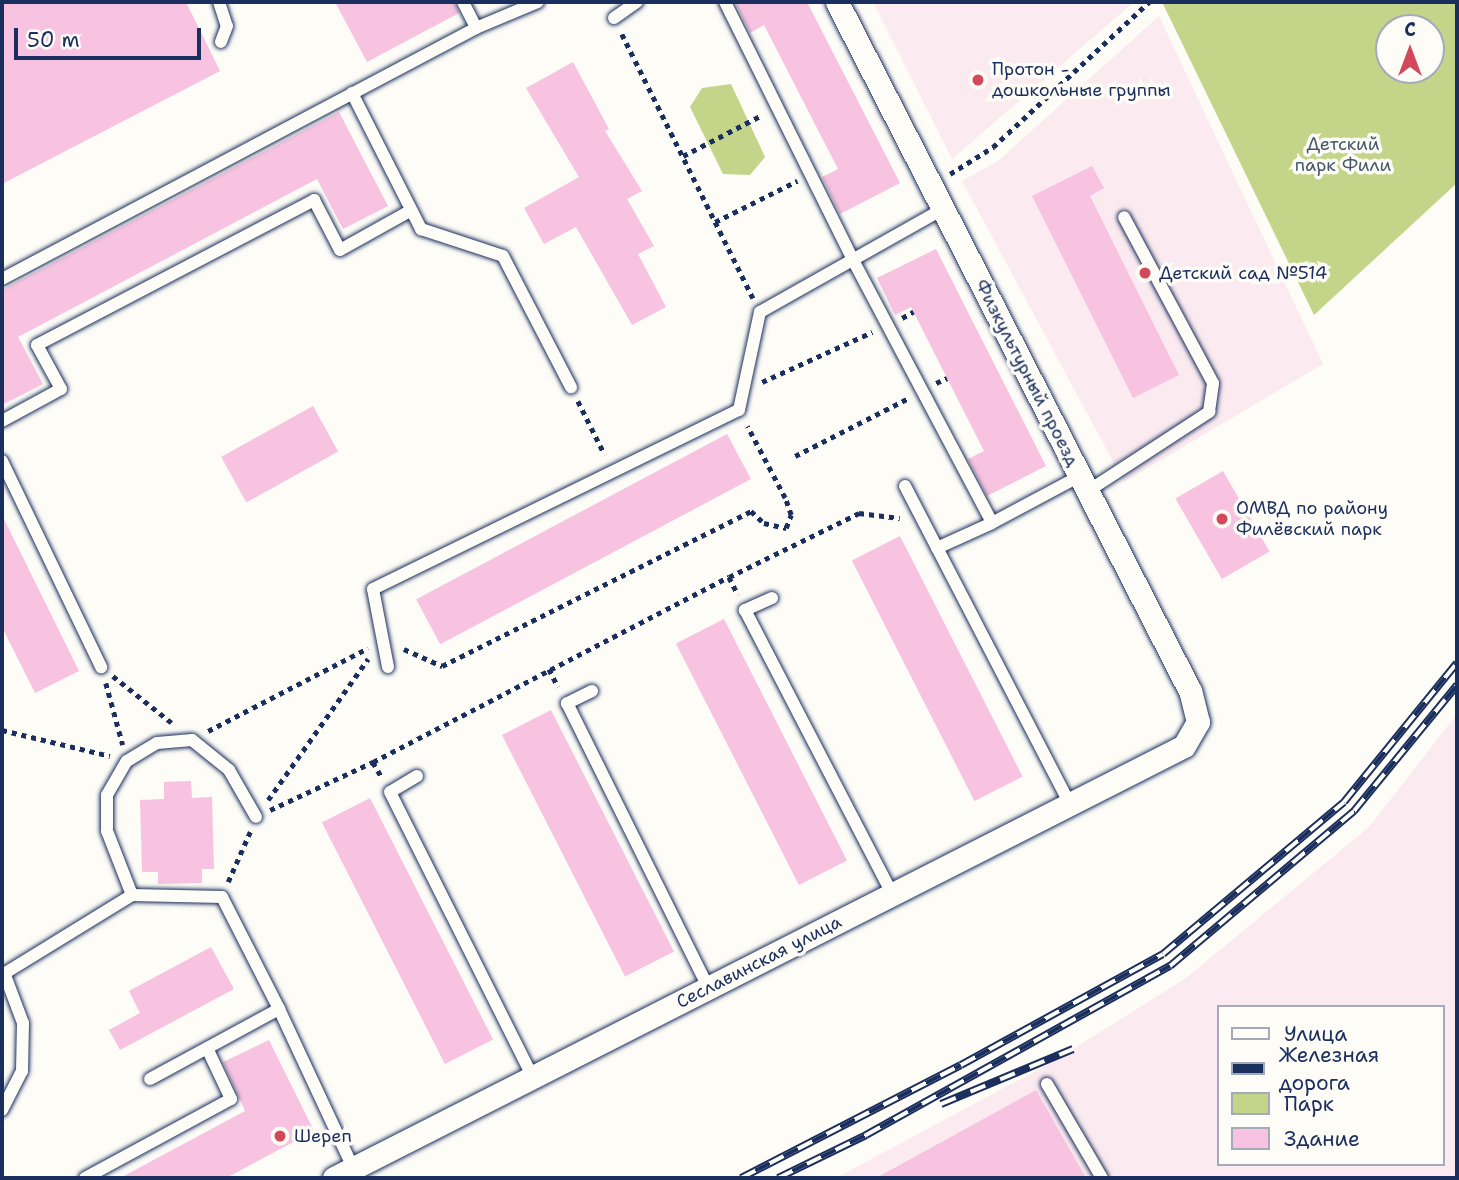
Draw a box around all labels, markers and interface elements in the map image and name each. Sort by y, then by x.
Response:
scale bar [18,14,205,58]
north arrow [1375,14,1445,84]
text: С [1404,17,1416,42]
text: 50 m [27,26,80,54]
place label: Протон - дошкольные группы [992,59,1171,102]
marker: Протон - дошкольные группы [970,72,986,88]
park label: Детский парк Фили [1295,134,1391,176]
place label: Детский сад №514 [1159,262,1327,284]
marker: Детский сад №514 [1137,265,1153,281]
street label: Физкультурный проезд [970,276,1084,470]
place label: ОМВД по району Филёвский парк [1236,498,1388,540]
marker: ОМВД по району Филёвский парк [1214,511,1230,527]
street label: Сеславинская улица [673,911,845,1013]
legend [1218,1005,1445,1166]
text: Улица [1284,1020,1347,1048]
text: Железная дорога [1279,1041,1379,1097]
text: Парк [1284,1090,1334,1118]
place label: Шереп [294,1125,352,1147]
text: Здание [1284,1125,1360,1153]
marker: Шереп [272,1128,288,1144]

